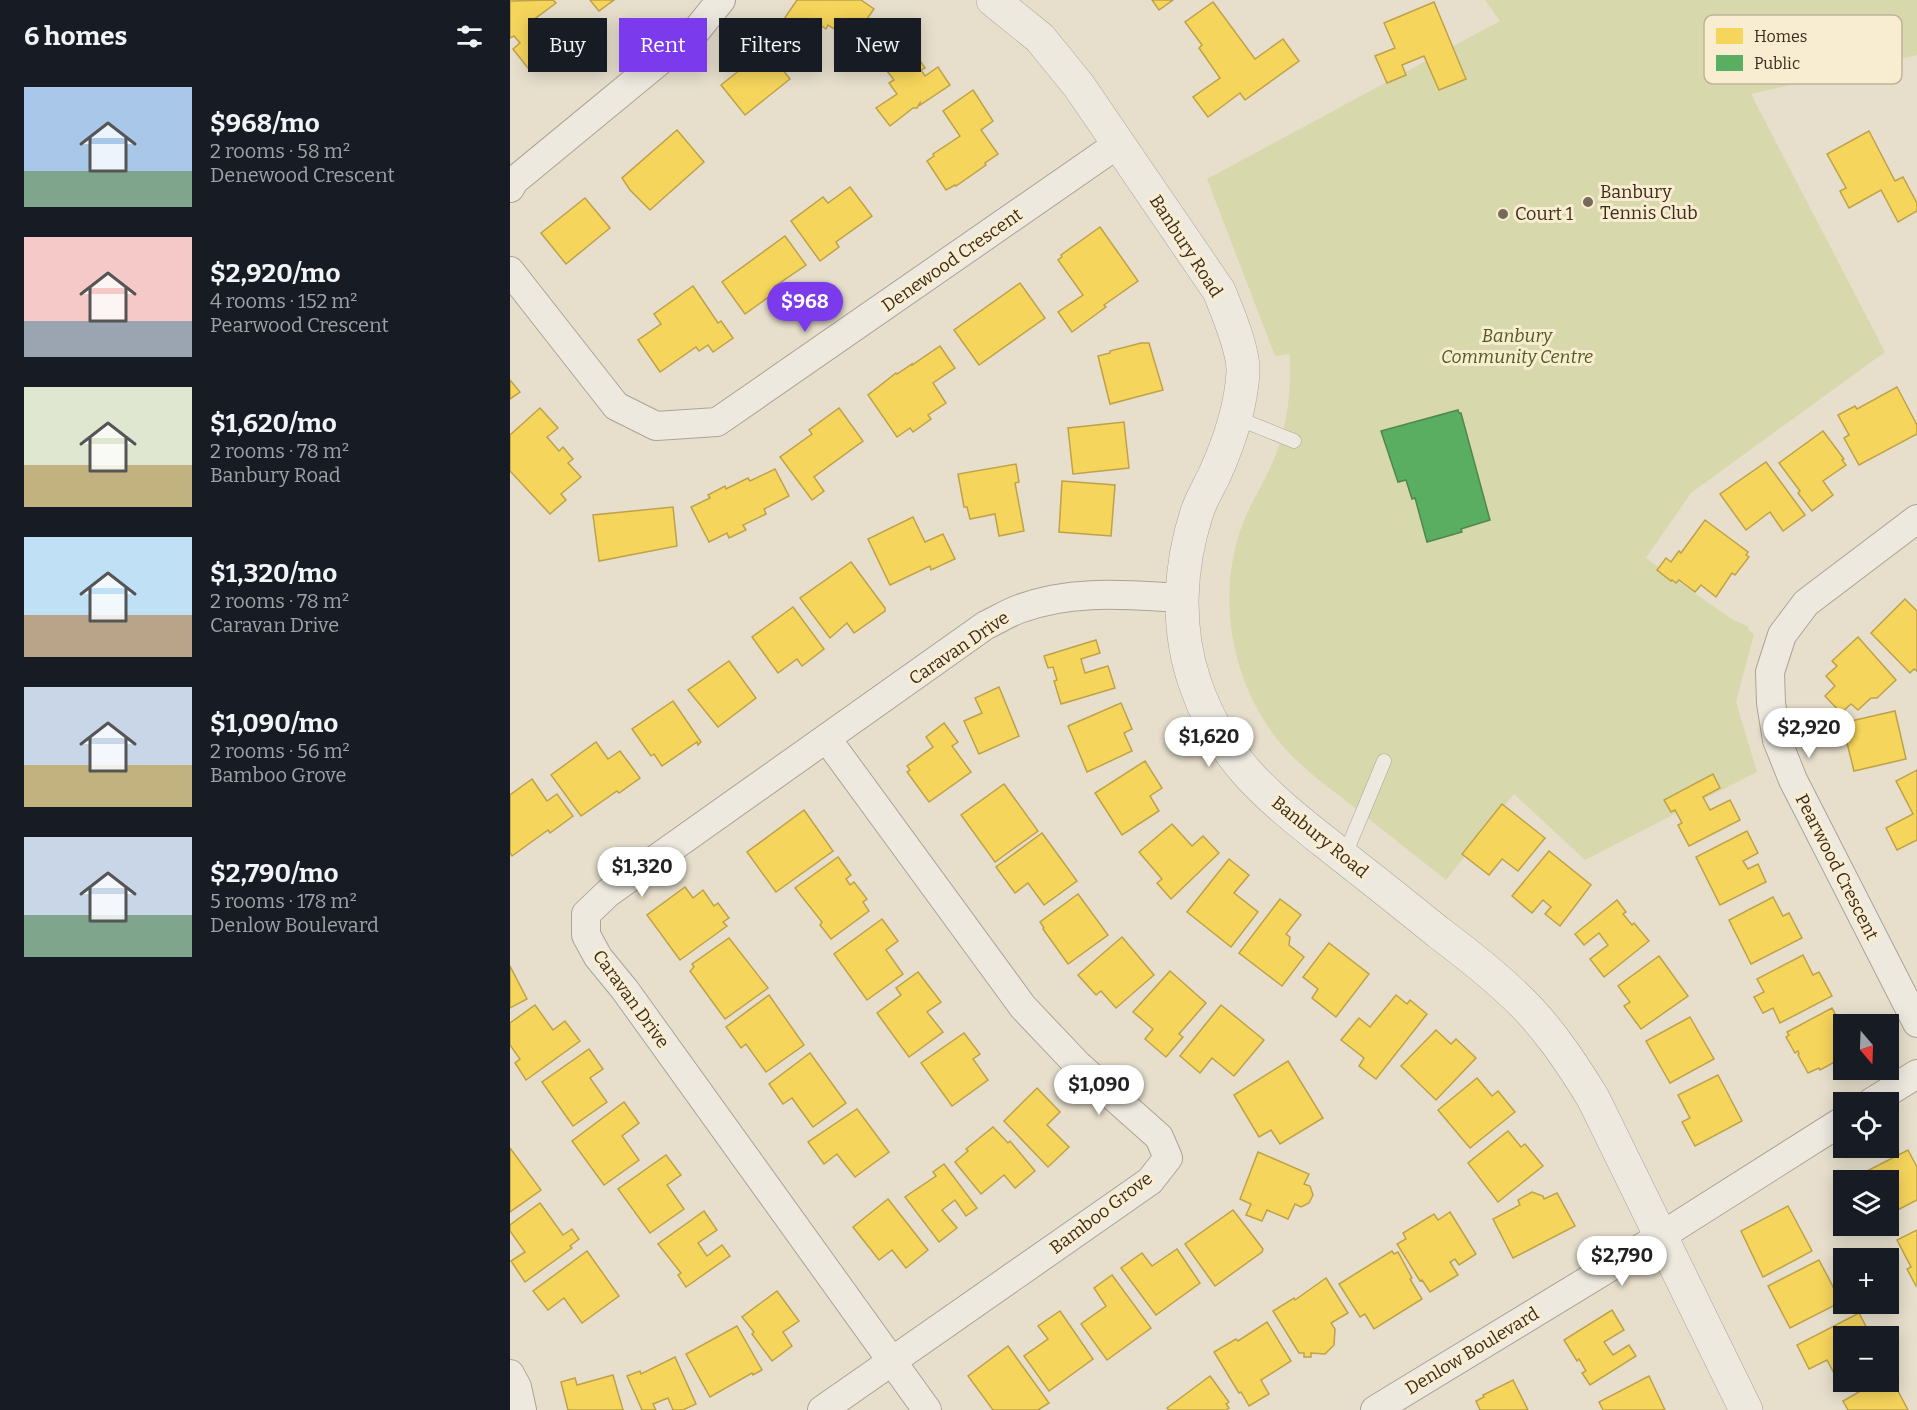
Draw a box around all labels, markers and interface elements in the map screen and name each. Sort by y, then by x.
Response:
legend [1704,15,1902,84]
chip: Buy [528,18,607,72]
chip: Rent [619,18,707,72]
chip: Filters [719,18,822,72]
chip: New [834,18,921,72]
icon: filters [453,20,486,53]
text: 6 homes [24,21,127,52]
text: Homes [1754,27,1807,46]
text: Public [1754,54,1800,73]
text: $968/mo [210,108,320,139]
icon: home [72,111,144,183]
text: 2 rooms · 58 m² [210,139,350,163]
text: Denewood Crescent [210,163,395,187]
place label: Banbury Tennis Club [1600,181,1698,224]
street label: Banbury Road [1145,191,1227,302]
marker: Banbury Tennis Club [1581,195,1595,209]
street label: Denewood Crescent [878,203,1027,317]
place label: Court 1 [1515,203,1574,225]
marker: Court 1 [1496,207,1510,221]
text: $2,920/mo [210,258,340,289]
icon: home [72,261,144,333]
pin: $968 [769,282,841,333]
text: 4 rooms · 152 m² [210,289,357,313]
text: $968 [781,289,829,313]
text: Pearwood Crescent [210,313,389,337]
park label: Banbury Community Centre [1441,325,1593,368]
text: $1,620/mo [210,408,337,439]
icon: home [72,411,144,483]
text: 2 rooms · 78 m² [210,439,349,463]
text: Banbury Road [210,463,341,487]
text: $1,320/mo [210,558,337,589]
icon: home [72,561,144,633]
text: 2 rooms · 78 m² [210,589,349,613]
street label: Caravan Drive [905,606,1013,690]
text: Caravan Drive [210,613,339,637]
text: $1,090/mo [210,708,338,739]
pin: $2,920 [1760,708,1858,759]
icon: home [72,711,144,783]
text: $2,920 [1777,715,1841,739]
pin: $1,620 [1160,717,1258,768]
text: $1,620 [1179,724,1239,748]
text: 2 rooms · 56 m² [210,739,350,763]
text: Bamboo Grove [210,763,346,787]
street label: Pearwood Crescent [1791,790,1884,944]
street label: Banbury Road [1267,791,1373,883]
pin: $1,320 [593,847,691,898]
text: $1,320 [611,854,673,878]
text: $2,790/mo [210,858,339,889]
icon: home [72,861,144,933]
text: 5 rooms · 178 m² [210,889,357,913]
text: Denlow Boulevard [210,913,379,937]
street label: Caravan Drive [588,946,674,1052]
north arrow [1833,1014,1899,1080]
map controls [1833,1014,1899,1392]
pin: $1,090 [1050,1065,1148,1116]
text: $1,090 [1068,1072,1130,1096]
button: locate [1833,1092,1899,1158]
street label: Bamboo Grove [1045,1167,1157,1259]
button: layers [1833,1170,1899,1236]
pin: $2,790 [1573,1236,1671,1287]
text: $2,790 [1591,1243,1653,1267]
button: + [1833,1248,1899,1314]
street label: Denlow Boulevard [1401,1302,1543,1400]
button: − [1833,1326,1899,1392]

